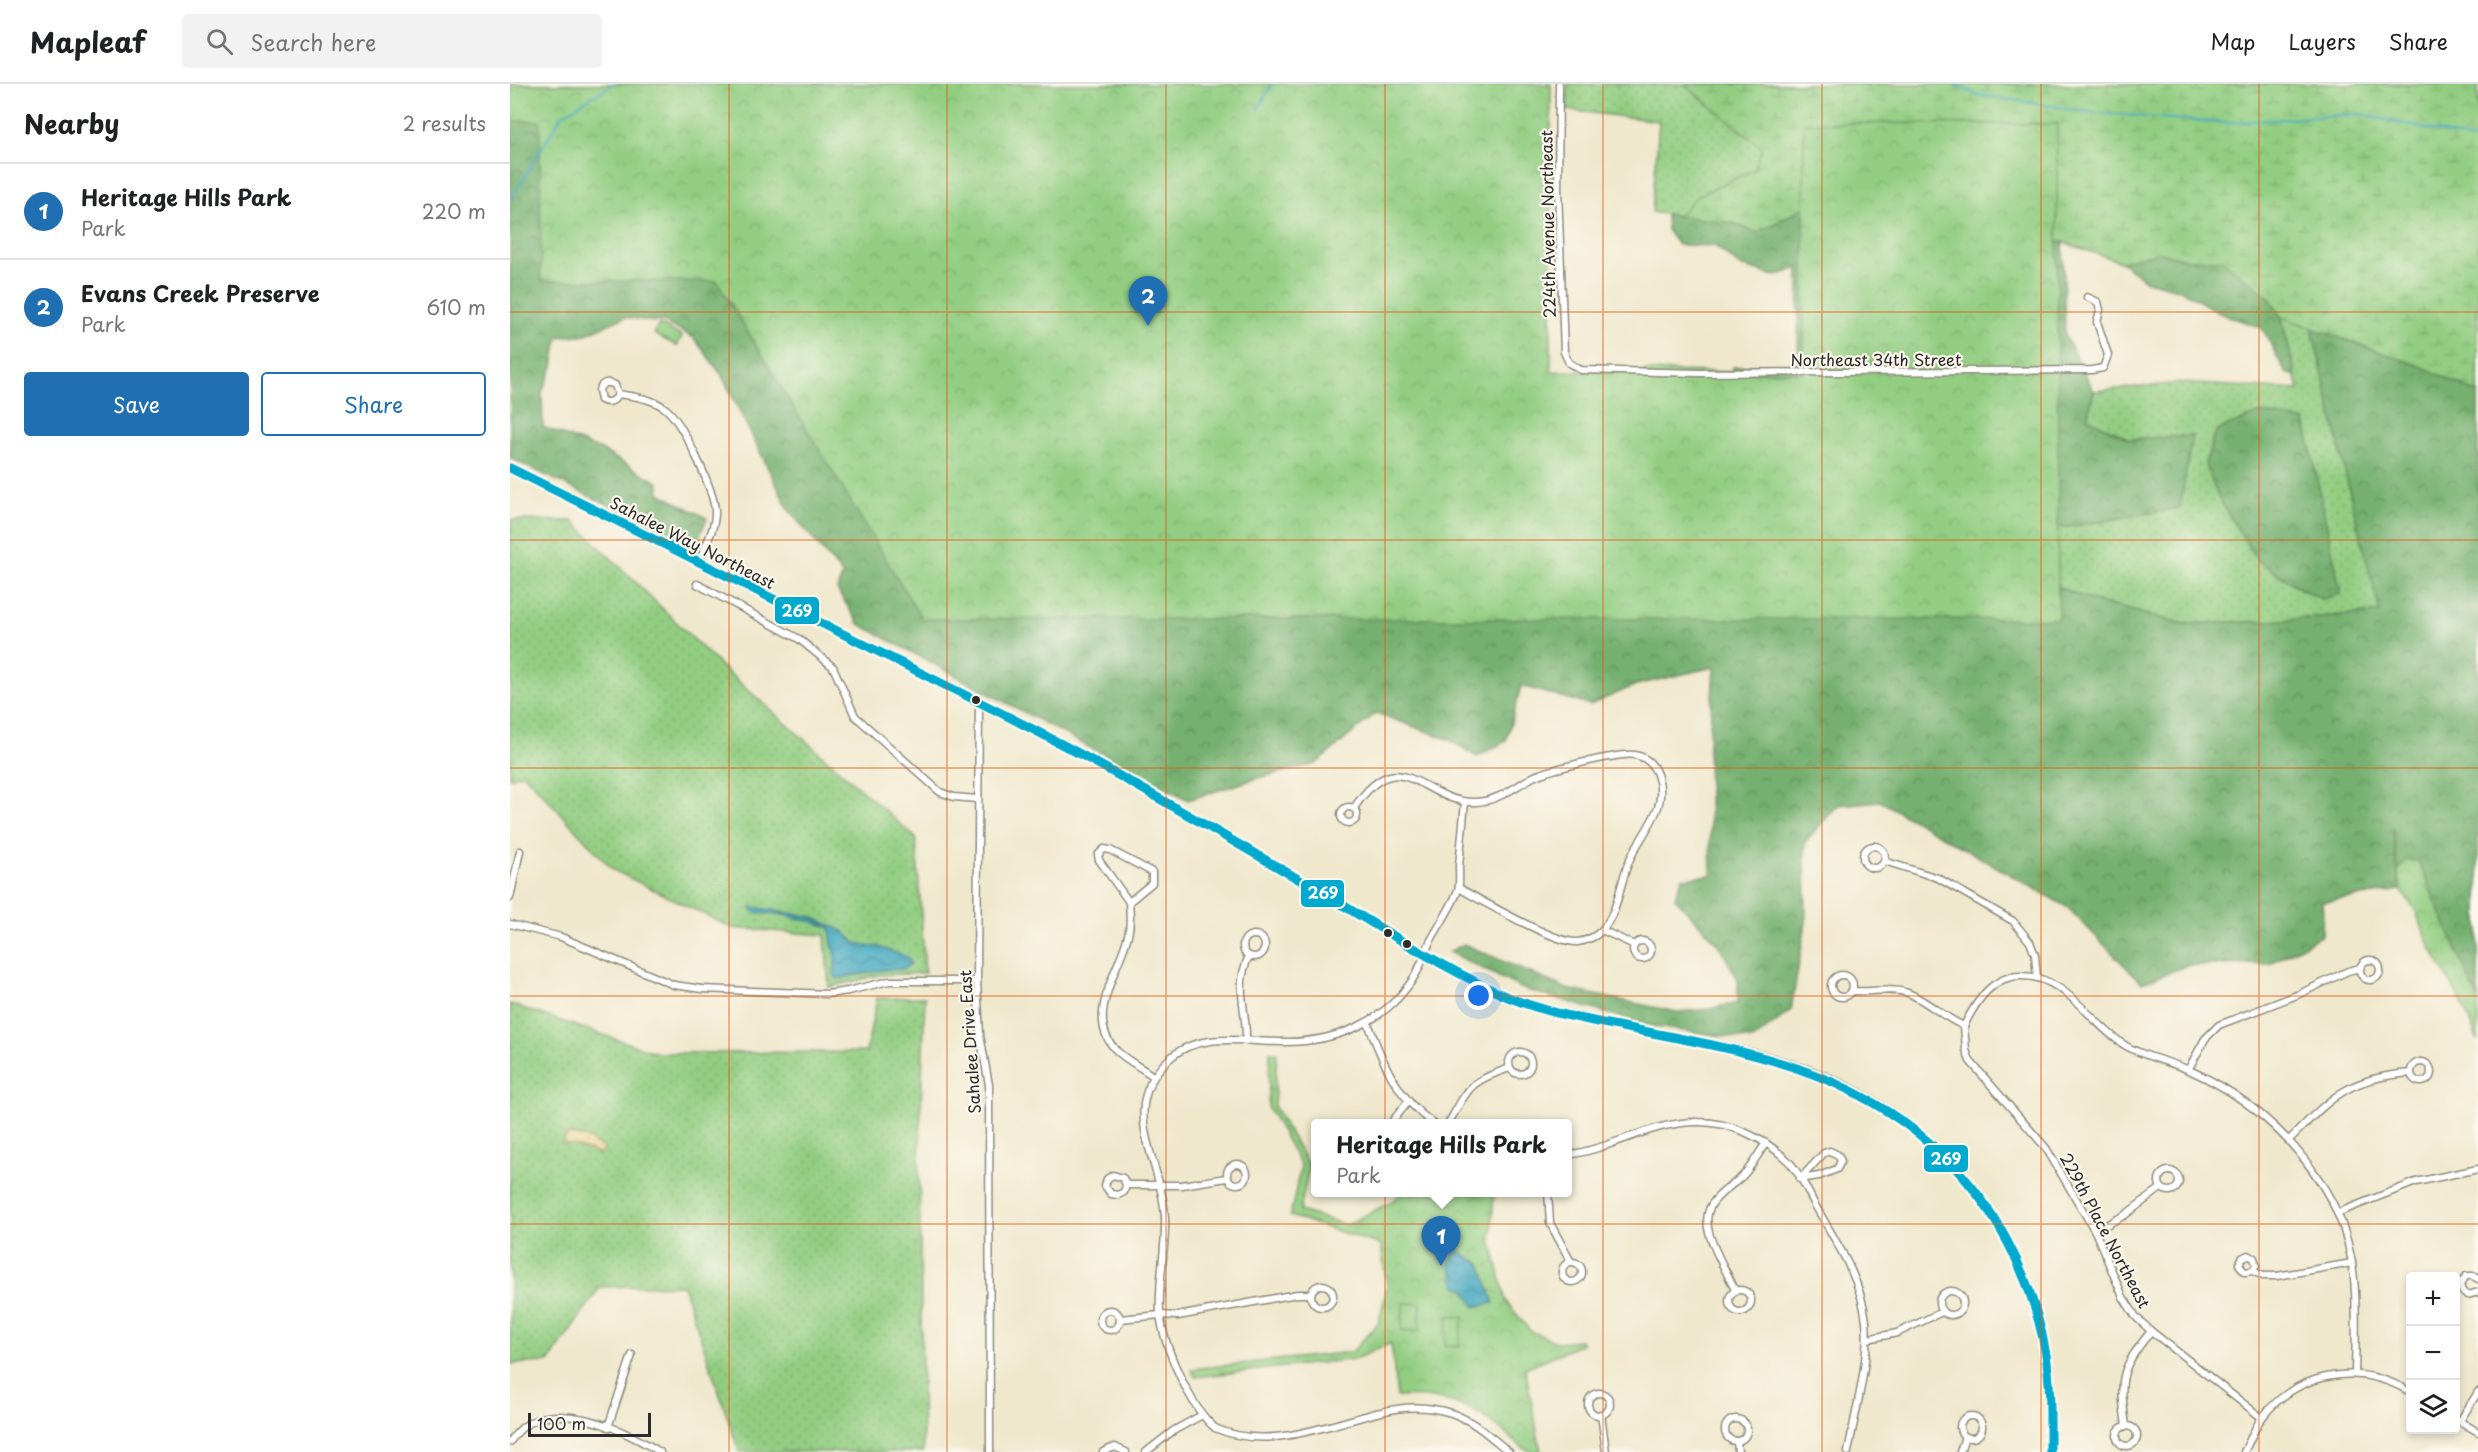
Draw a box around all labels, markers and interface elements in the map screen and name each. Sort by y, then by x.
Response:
search box [182,14,602,68]
text: Mapleaf [30,20,146,63]
icon: search [203,25,236,58]
text: Search here [251,25,376,58]
text: Map [2211,25,2255,57]
text: Layers [2288,25,2356,57]
text: Share [2389,25,2448,57]
text: Nearby [24,104,119,143]
text: 2 results [403,108,486,138]
street label: 224th Avenue Northeast [1533,130,1561,318]
text: Heritage Hills Park [81,180,292,213]
text: 1 [39,196,48,226]
text: 220 m [422,196,486,226]
text: Park [81,213,126,243]
text: Evans Creek Preserve [81,276,320,309]
pin: 2 [1128,276,1168,326]
text: 2 [36,292,51,322]
text: 610 m [426,292,486,322]
text: Park [81,309,126,339]
street label: Northeast 34th Street [1790,347,1962,371]
button: Save [24,372,249,436]
button: Share [261,372,486,436]
street label: Sahalee Way Northeast [606,490,780,594]
line badge: 269 [774,596,820,625]
text: 269 [782,598,812,622]
unlabelled marker [970,694,982,706]
line badge: 269 [1300,879,1345,908]
text: 269 [1308,880,1338,904]
unlabelled marker [1382,927,1394,939]
unlabelled marker [1401,938,1413,950]
street label: Sahalee Drive East [952,969,986,1115]
your location [1464,981,1493,1010]
popup [1311,1119,1572,1197]
text: Heritage Hills Park [1336,1127,1547,1160]
line badge: 269 [1923,1144,1969,1173]
text: 269 [1931,1146,1961,1170]
street label: 229th Place Northeast [2055,1148,2157,1312]
text: Park [1336,1160,1381,1190]
pin: 1 [1422,1216,1460,1266]
map controls [2406,1272,2460,1434]
button: + [2406,1272,2460,1326]
button: − [2406,1326,2460,1380]
button: layers [2406,1380,2460,1434]
scale bar [528,1410,651,1438]
text: 100 m [537,1411,586,1435]

